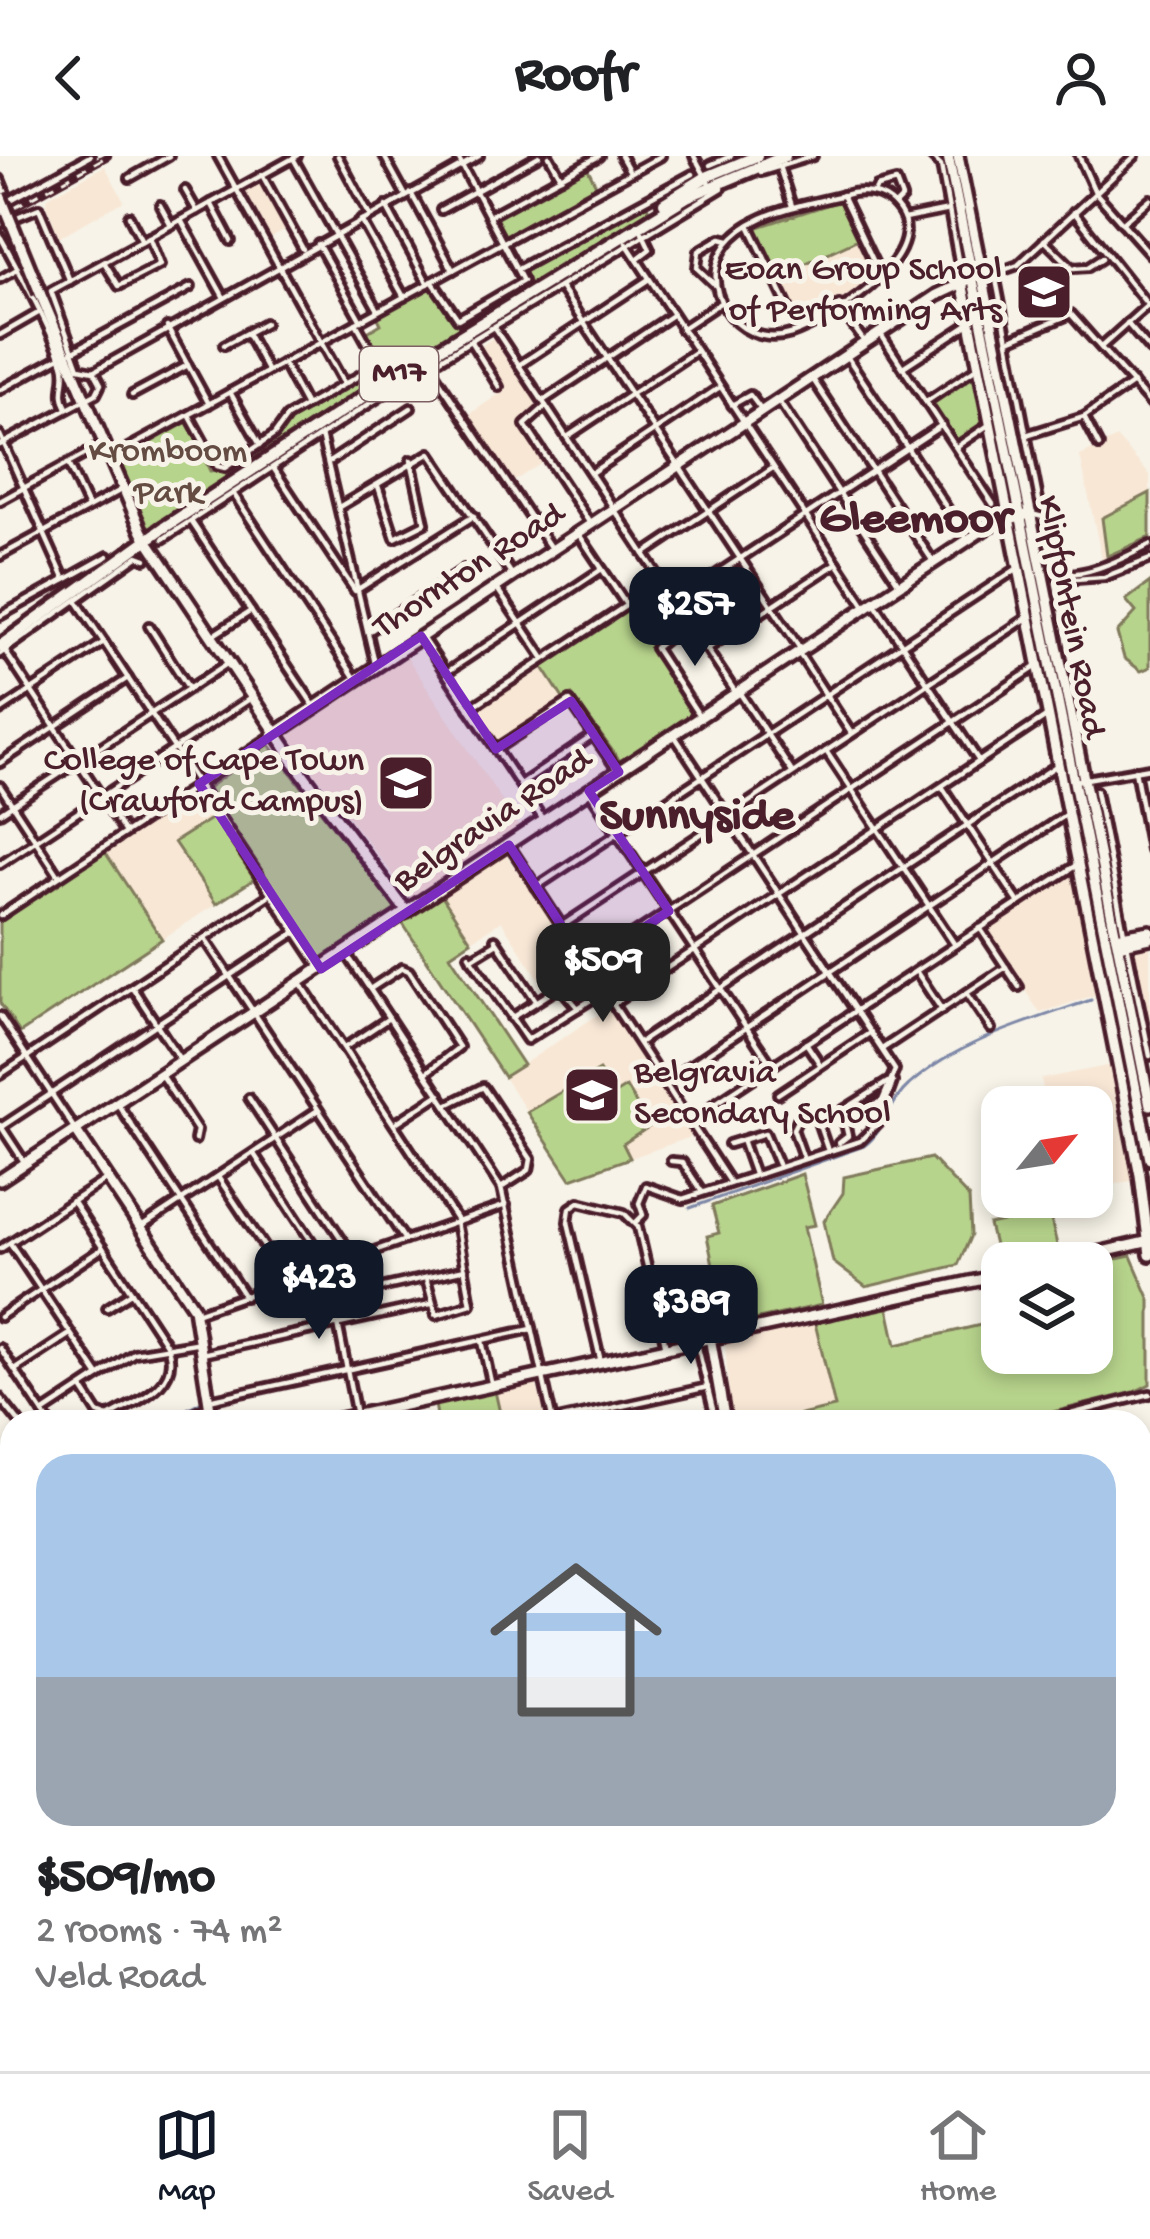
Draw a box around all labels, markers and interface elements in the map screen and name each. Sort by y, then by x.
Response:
icon: back [36,45,102,111]
icon: person [1048,45,1114,111]
text: Roofr [515,46,635,110]
place label: Eoan Group School of Performing Arts [724,250,1004,334]
school or university icon: Eoan Group School of Performing Arts [1013,261,1075,323]
road number: M17 [360,347,438,401]
park label: Kromboom Park [89,432,247,516]
street label: Klipfontein Road [1024,492,1114,744]
street label: Thornton Road [365,493,576,651]
district label: Gleemoor [819,493,1016,550]
pin: $257 [624,567,766,669]
text: $257 [656,583,734,629]
street label: Belgravia Road [386,739,603,904]
place label: College of Cape Town (Crawford Campus) [44,741,364,825]
school or university icon: College of Cape Town (Crawford Campus) [375,752,437,814]
district label: Sunnyside [600,790,796,847]
pin: $509 [532,923,674,1025]
text: $509 [563,939,643,985]
place label: Belgravia Secondary School [633,1053,891,1137]
school or university icon: Belgravia Secondary School [561,1064,623,1126]
north arrow [981,1086,1113,1218]
map controls [981,1086,1113,1374]
pin: $423 [248,1240,390,1342]
button: layers [981,1242,1113,1374]
text: $423 [281,1256,357,1302]
pin: $389 [620,1265,762,1367]
text: $389 [652,1281,730,1327]
icon: home [468,1532,684,1748]
text: $509/mo [36,1850,215,1910]
text: 2 rooms · 74 m² [36,1910,283,1956]
text: Veld Road [36,1956,204,2002]
tab: Map [154,2102,220,2212]
tab: Saved [528,2102,612,2212]
tab: Home [920,2102,996,2212]

